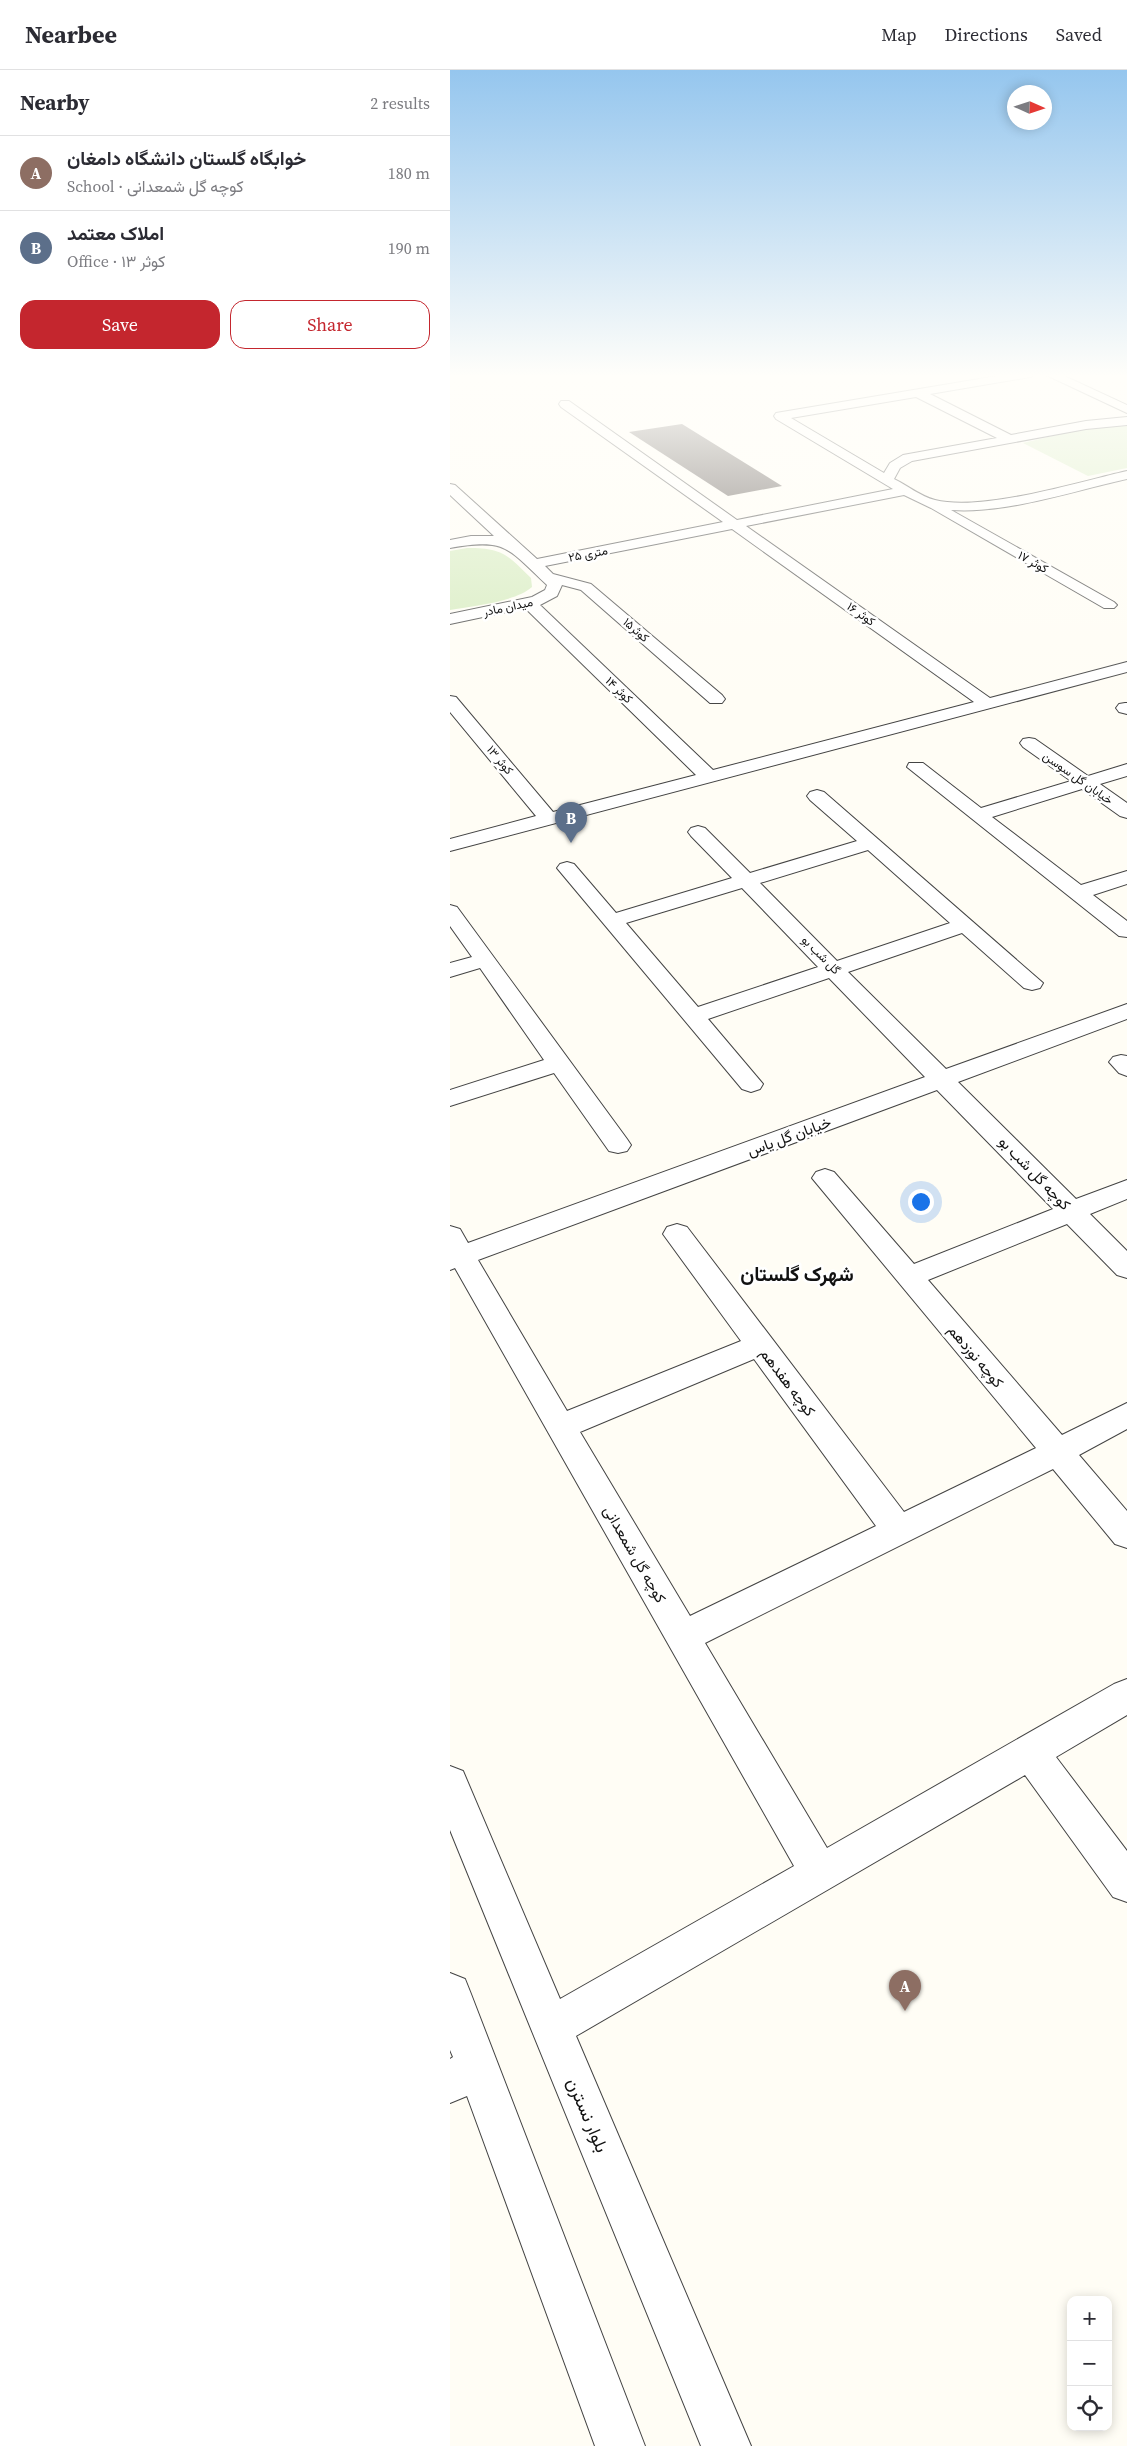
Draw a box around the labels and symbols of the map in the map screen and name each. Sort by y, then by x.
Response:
north arrow [1007,85,1052,130]
street label: ۲۵ متری [567,542,609,566]
street label: کوثر ۱۷ [1015,547,1051,577]
street label: میدان مادر [481,594,534,620]
street label: کوثر ۱۶ [844,599,878,629]
street label: کوثر۱۵ [620,614,652,646]
street label: کوثر ۱۴ [602,673,636,707]
street label: کوثر ۱۳ [483,742,517,778]
street label: خیابان گل سوسن [1040,748,1116,808]
pin: B [555,802,587,843]
street label: گل شب بو [798,932,844,978]
street label: خیابان گل یاس [744,1111,834,1161]
street label: کوچه گل شب بو [994,1131,1076,1215]
your location [908,1189,934,1215]
district label: شهرک گلستان [740,1260,854,1288]
street label: کوچه نوزدهم [943,1320,1009,1392]
street label: کوچه هفدهم [755,1344,821,1421]
street label: کوچه گل شمعدانی [599,1501,672,1607]
pin: A [889,1970,921,2011]
street label: بلوار نسترن [561,2074,615,2156]

